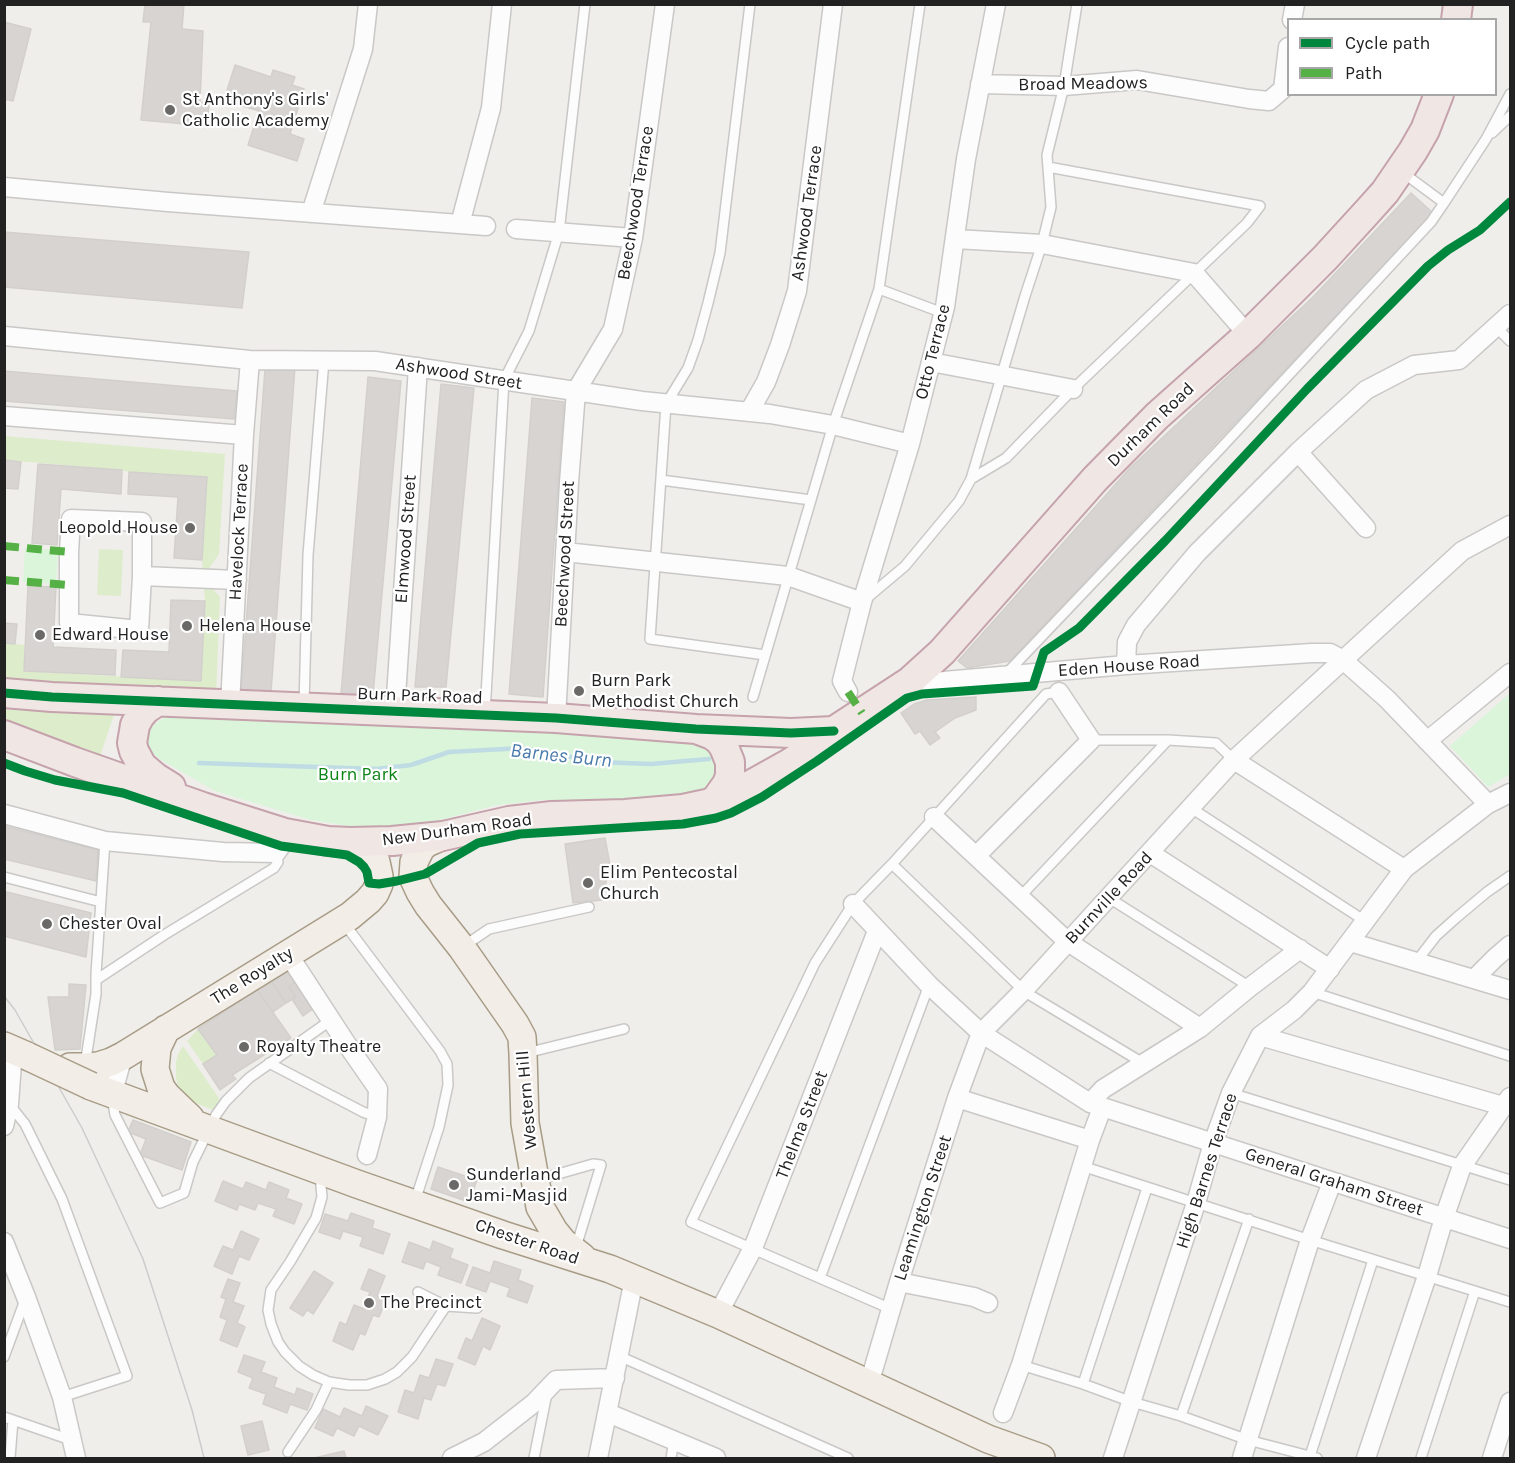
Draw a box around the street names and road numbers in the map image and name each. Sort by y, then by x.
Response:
street label: Broad Meadows [1018,72,1148,96]
street label: Beechwood Terrace [613,124,659,282]
street label: Ashwood Terrace [787,144,827,282]
street label: Otto Terrace [911,302,955,402]
street label: Ashwood Street [394,353,524,395]
street label: Durham Road [1103,378,1199,472]
street label: Havelock Terrace [225,463,253,601]
street label: Elmwood Street [391,474,421,604]
street label: Beechwood Street [550,480,580,628]
street label: Eden House Road [1057,650,1201,682]
street label: Burn Park Road [357,683,483,709]
street label: New Durham Road [380,809,534,851]
street label: Burnville Road [1061,847,1157,949]
street label: The Royalty [207,942,297,1010]
street label: Western Hill [512,1050,542,1150]
street label: Thelma Street [771,1068,833,1182]
street label: High Barnes Terrace [1172,1090,1242,1252]
street label: Leamington Street [889,1132,957,1284]
street label: General Graham Street [1242,1143,1426,1221]
street label: Chester Road [472,1214,582,1270]

